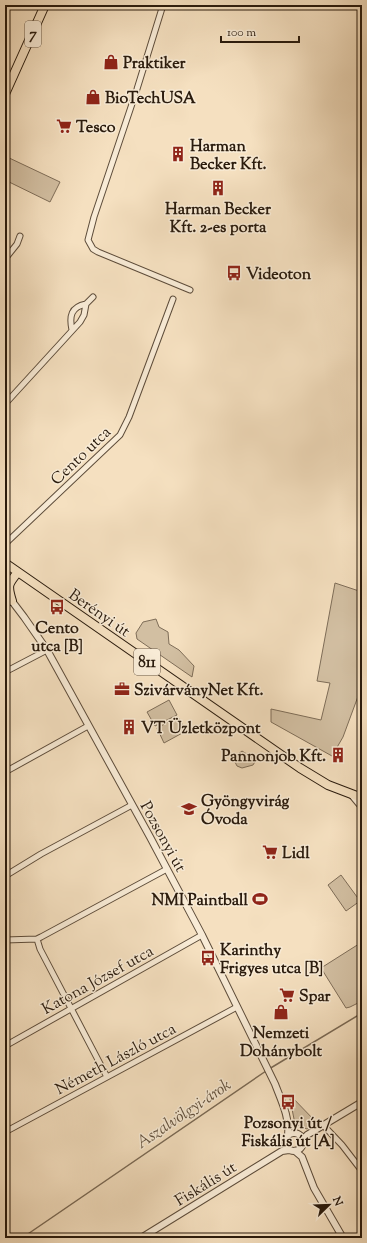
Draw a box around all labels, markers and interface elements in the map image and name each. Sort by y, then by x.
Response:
scale bar [221,18,299,44]
road number: 7 [25,21,41,47]
text: 100 m [227,24,256,42]
shop icon: Praktiker [102,53,120,71]
place label: Praktiker [123,53,187,76]
shop icon: BioTechUSA [84,88,102,106]
place label: BioTechUSA [105,88,196,111]
supermarket icon: Tesco [55,117,73,135]
place label: Tesco [76,117,116,140]
place label: Harman Becker Kft. [190,136,267,177]
building icon: Harman Becker Kft. [169,145,187,163]
building icon: Harman Becker Kft. 2-es porta [209,179,227,197]
place label: Harman Becker Kft. 2-es porta [165,199,272,240]
bus stop icon: Videoton [225,264,243,282]
place label: Videoton [246,264,312,287]
street label: Cento utca [46,422,118,492]
street label: Berényi út [63,584,135,644]
bus stop icon: Cento utca [B] [48,598,66,616]
place label: Cento utca [B] [31,618,83,659]
road number: 811 [134,649,160,675]
office icon: SzivárványNet Kft. [113,680,131,698]
place label: SzivárványNet Kft. [134,680,263,703]
place label: VT Üzletközpont [141,717,261,741]
building icon: VT Üzletközpont [120,718,138,736]
place label: Pannonjob Kft. [221,746,326,769]
building icon: Pannonjob Kft. [329,746,347,764]
place label: Gyöngyvirág Óvoda [201,791,290,832]
street label: Pozsonyi út [133,798,191,877]
school or university icon: Gyöngyvirág Óvoda [180,800,198,818]
supermarket icon: Lidl [261,843,279,861]
place label: Lidl [282,843,310,866]
place label: NMI Paintball [151,890,249,913]
sports icon: NMI Paintball [251,890,269,908]
place label: Karinthy Frigyes utca [B] [220,940,323,981]
street label: Katona József utca [38,941,159,1021]
bus stop icon: Karinthy Frigyes utca [B] [199,949,217,967]
supermarket icon: Spar [278,986,296,1004]
place label: Spar [299,986,332,1009]
shop icon: Nemzeti Dohánybolt [272,1003,290,1021]
street label: Németh László utca [52,1018,181,1102]
place label: Nemzeti Dohánybolt [240,1023,323,1064]
water label: Aszalvölgyi-árok [132,1074,237,1155]
bus stop icon: Pozsonyi út / Fiskális út [A] [279,1093,297,1111]
place label: Pozsonyi út / Fiskális út [A] [242,1113,334,1154]
street label: Fiskális út [171,1157,242,1213]
north arrow [309,1185,349,1225]
text: N [328,1193,346,1209]

